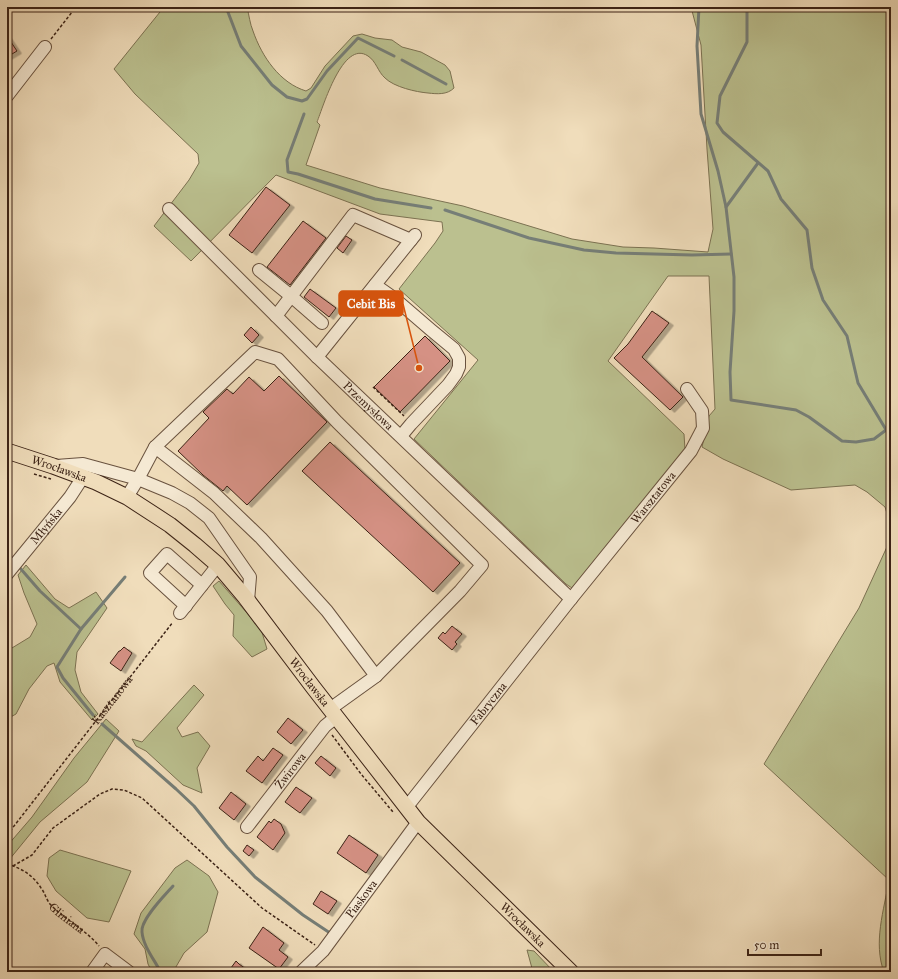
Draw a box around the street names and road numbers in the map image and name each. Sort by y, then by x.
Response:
street label: Przemysłowa [340,379,397,434]
street label: Wrocławska [30,452,90,485]
street label: Warsztatowa [628,468,679,526]
street label: Młyńska [27,504,66,547]
street label: Wrocławska [286,655,333,710]
street label: Kasztanowa [89,672,136,727]
street label: Fabryczna [467,679,510,728]
street label: Żwirowa [271,749,309,792]
street label: Piaskowa [343,876,381,921]
street label: Gliniana [46,900,88,937]
street label: Wrocławska [497,900,549,951]

